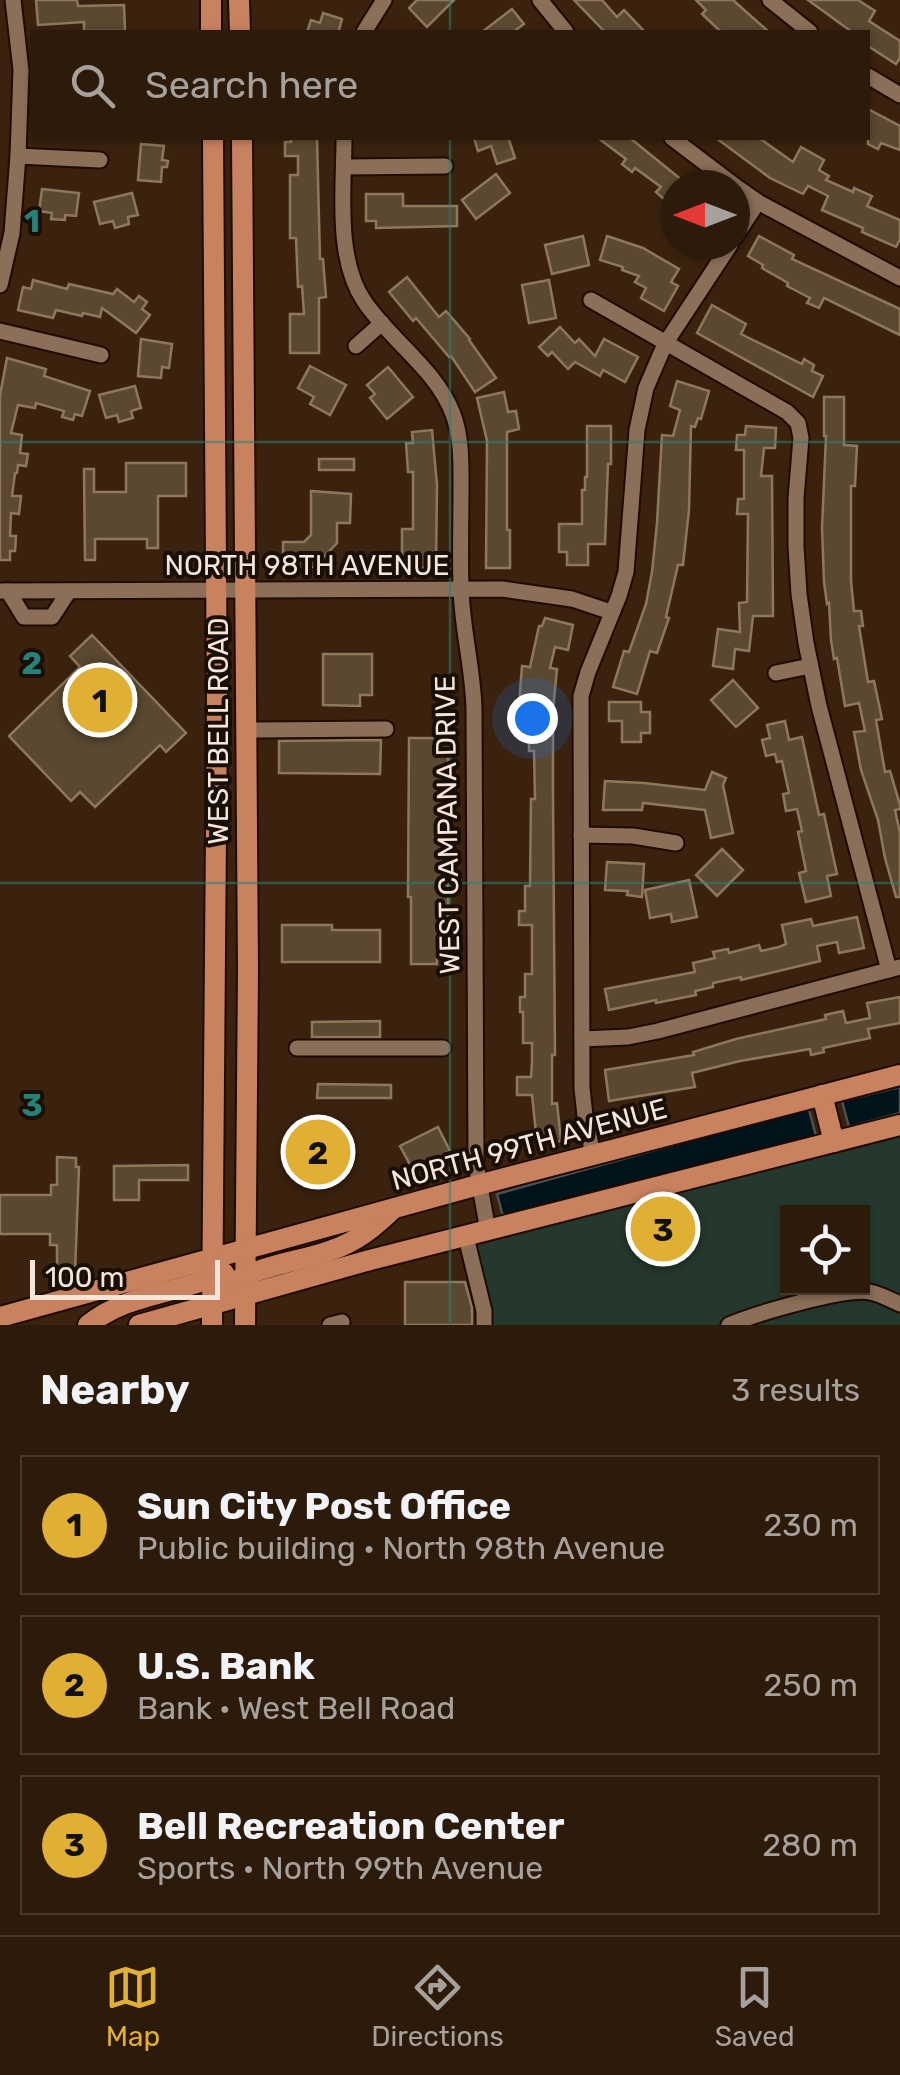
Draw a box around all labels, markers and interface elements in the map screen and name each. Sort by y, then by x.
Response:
search box [30,30,870,140]
icon: search [65,58,120,113]
text: Search here [145,62,358,108]
north arrow [660,170,750,260]
text: 1 [24,202,40,240]
street label: NORTH 98TH AVENUE [164,549,450,582]
street label: WEST BELL ROAD [202,617,235,845]
text: 2 [22,644,42,682]
pin: 1 [68,662,132,738]
street label: WEST CAMPANA DRIVE [428,675,467,975]
your location [507,693,558,744]
text: 3 [21,1086,43,1124]
street label: NORTH 99TH AVENUE [388,1092,671,1197]
pin: 2 [286,1114,350,1190]
pin: 3 [630,1192,696,1266]
map controls [780,1205,870,1295]
button: locate [780,1205,870,1295]
scale bar [30,1255,220,1300]
text: 100 m [45,1261,124,1294]
text: Nearby [40,1365,190,1415]
text: 3 results [731,1371,860,1409]
text: Sun City Post Office [137,1483,511,1529]
text: 1 [67,1506,82,1544]
text: 230 m [763,1506,858,1544]
text: Public building · North 98th Avenue [137,1529,665,1567]
text: U.S. Bank [137,1643,315,1689]
text: 2 [64,1666,85,1704]
text: 250 m [764,1666,858,1704]
text: Bank · West Bell Road [137,1689,455,1727]
text: Bell Recreation Center [137,1803,564,1849]
text: 3 [64,1826,85,1864]
text: 280 m [762,1826,858,1864]
text: Sports · North 99th Avenue [137,1849,543,1887]
tab: Map [105,1960,160,2053]
tab: Directions [371,1960,504,2053]
tab: Saved [715,1960,795,2053]

